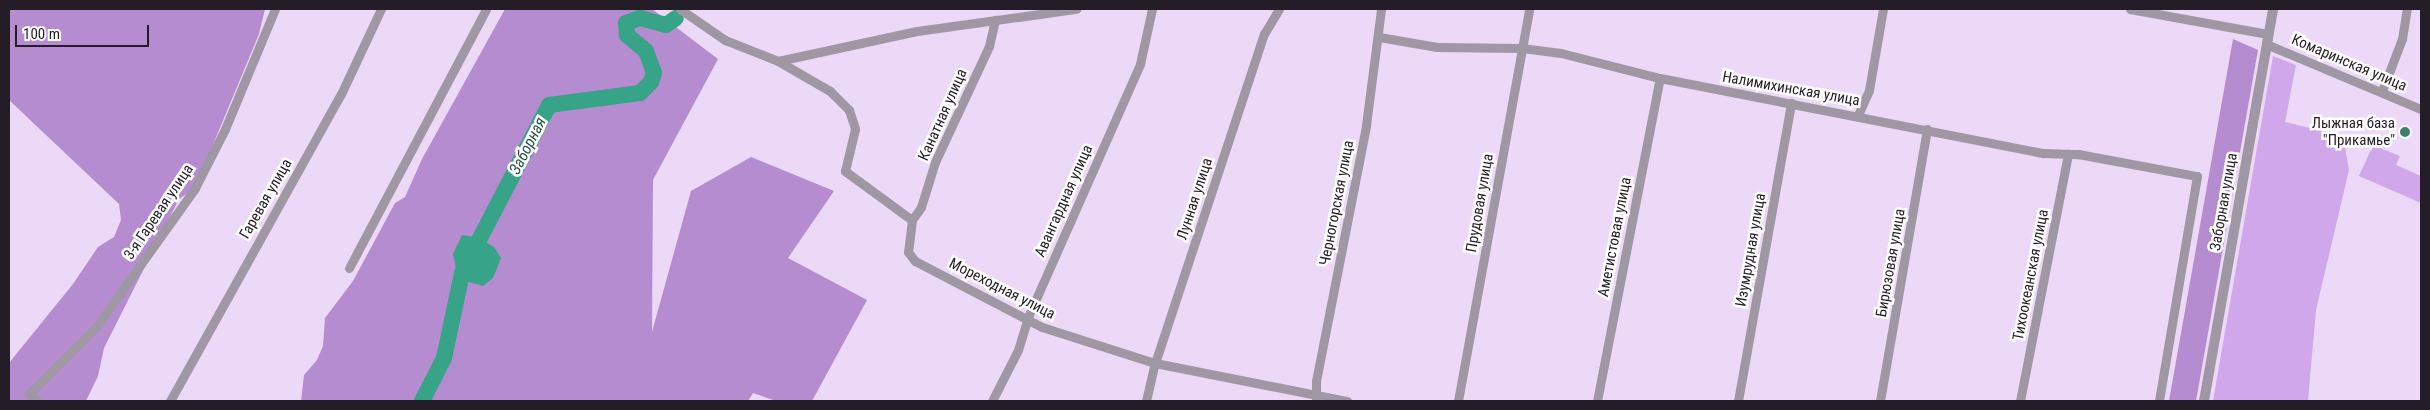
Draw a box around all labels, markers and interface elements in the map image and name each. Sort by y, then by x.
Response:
scale bar [18,15,151,47]
text: 100 m [23,25,60,43]
street label: Комаринская улица [2289,31,2409,95]
street label: Канатная улица [915,66,971,164]
street label: Налимихинская улица [1721,68,1861,110]
water label: Заборная [506,114,550,178]
place label: Лыжная база "Прикамье" [2312,114,2395,149]
marker: Лыжная база "Прикамье" [2399,126,2411,138]
street label: Черногорская улица [1316,139,1358,267]
street label: Авангардная улица [1031,142,1097,260]
street label: Прудовая улица [1462,152,1498,254]
street label: Заборная улица [2207,152,2241,252]
street label: Гаревая улица [236,156,296,242]
street label: Лунная улица [1173,156,1217,242]
street label: 3-я Гаревая улица [121,161,197,263]
street label: Аметистовая улица [1595,176,1635,298]
street label: Изумрудная улица [1732,192,1770,308]
street label: Бирюзовая улица [1873,207,1909,319]
street label: Тихоокеанская улица [2009,208,2053,342]
street label: Мореходная улица [946,255,1058,323]

